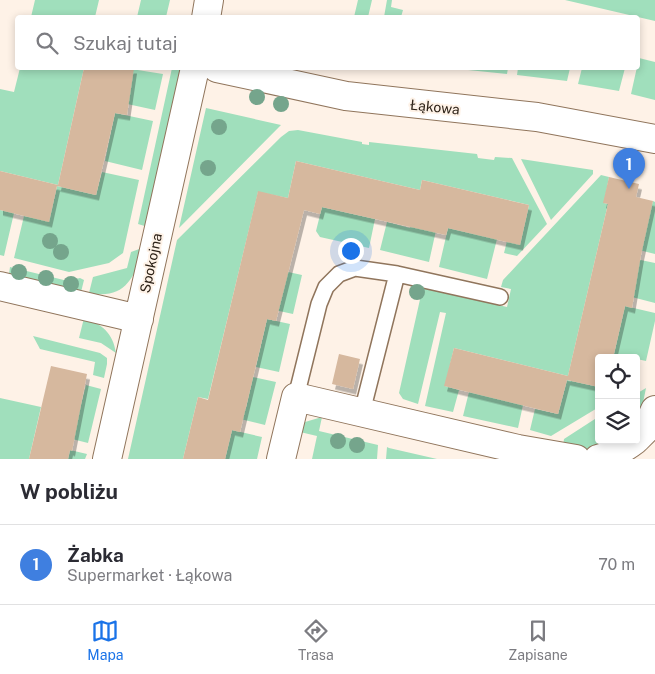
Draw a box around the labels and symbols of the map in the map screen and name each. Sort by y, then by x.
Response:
street label: Łąkowa [410,96,460,118]
pin: 1 [613,148,645,189]
street label: Spokojna [137,232,165,294]
your location [338,238,364,264]

